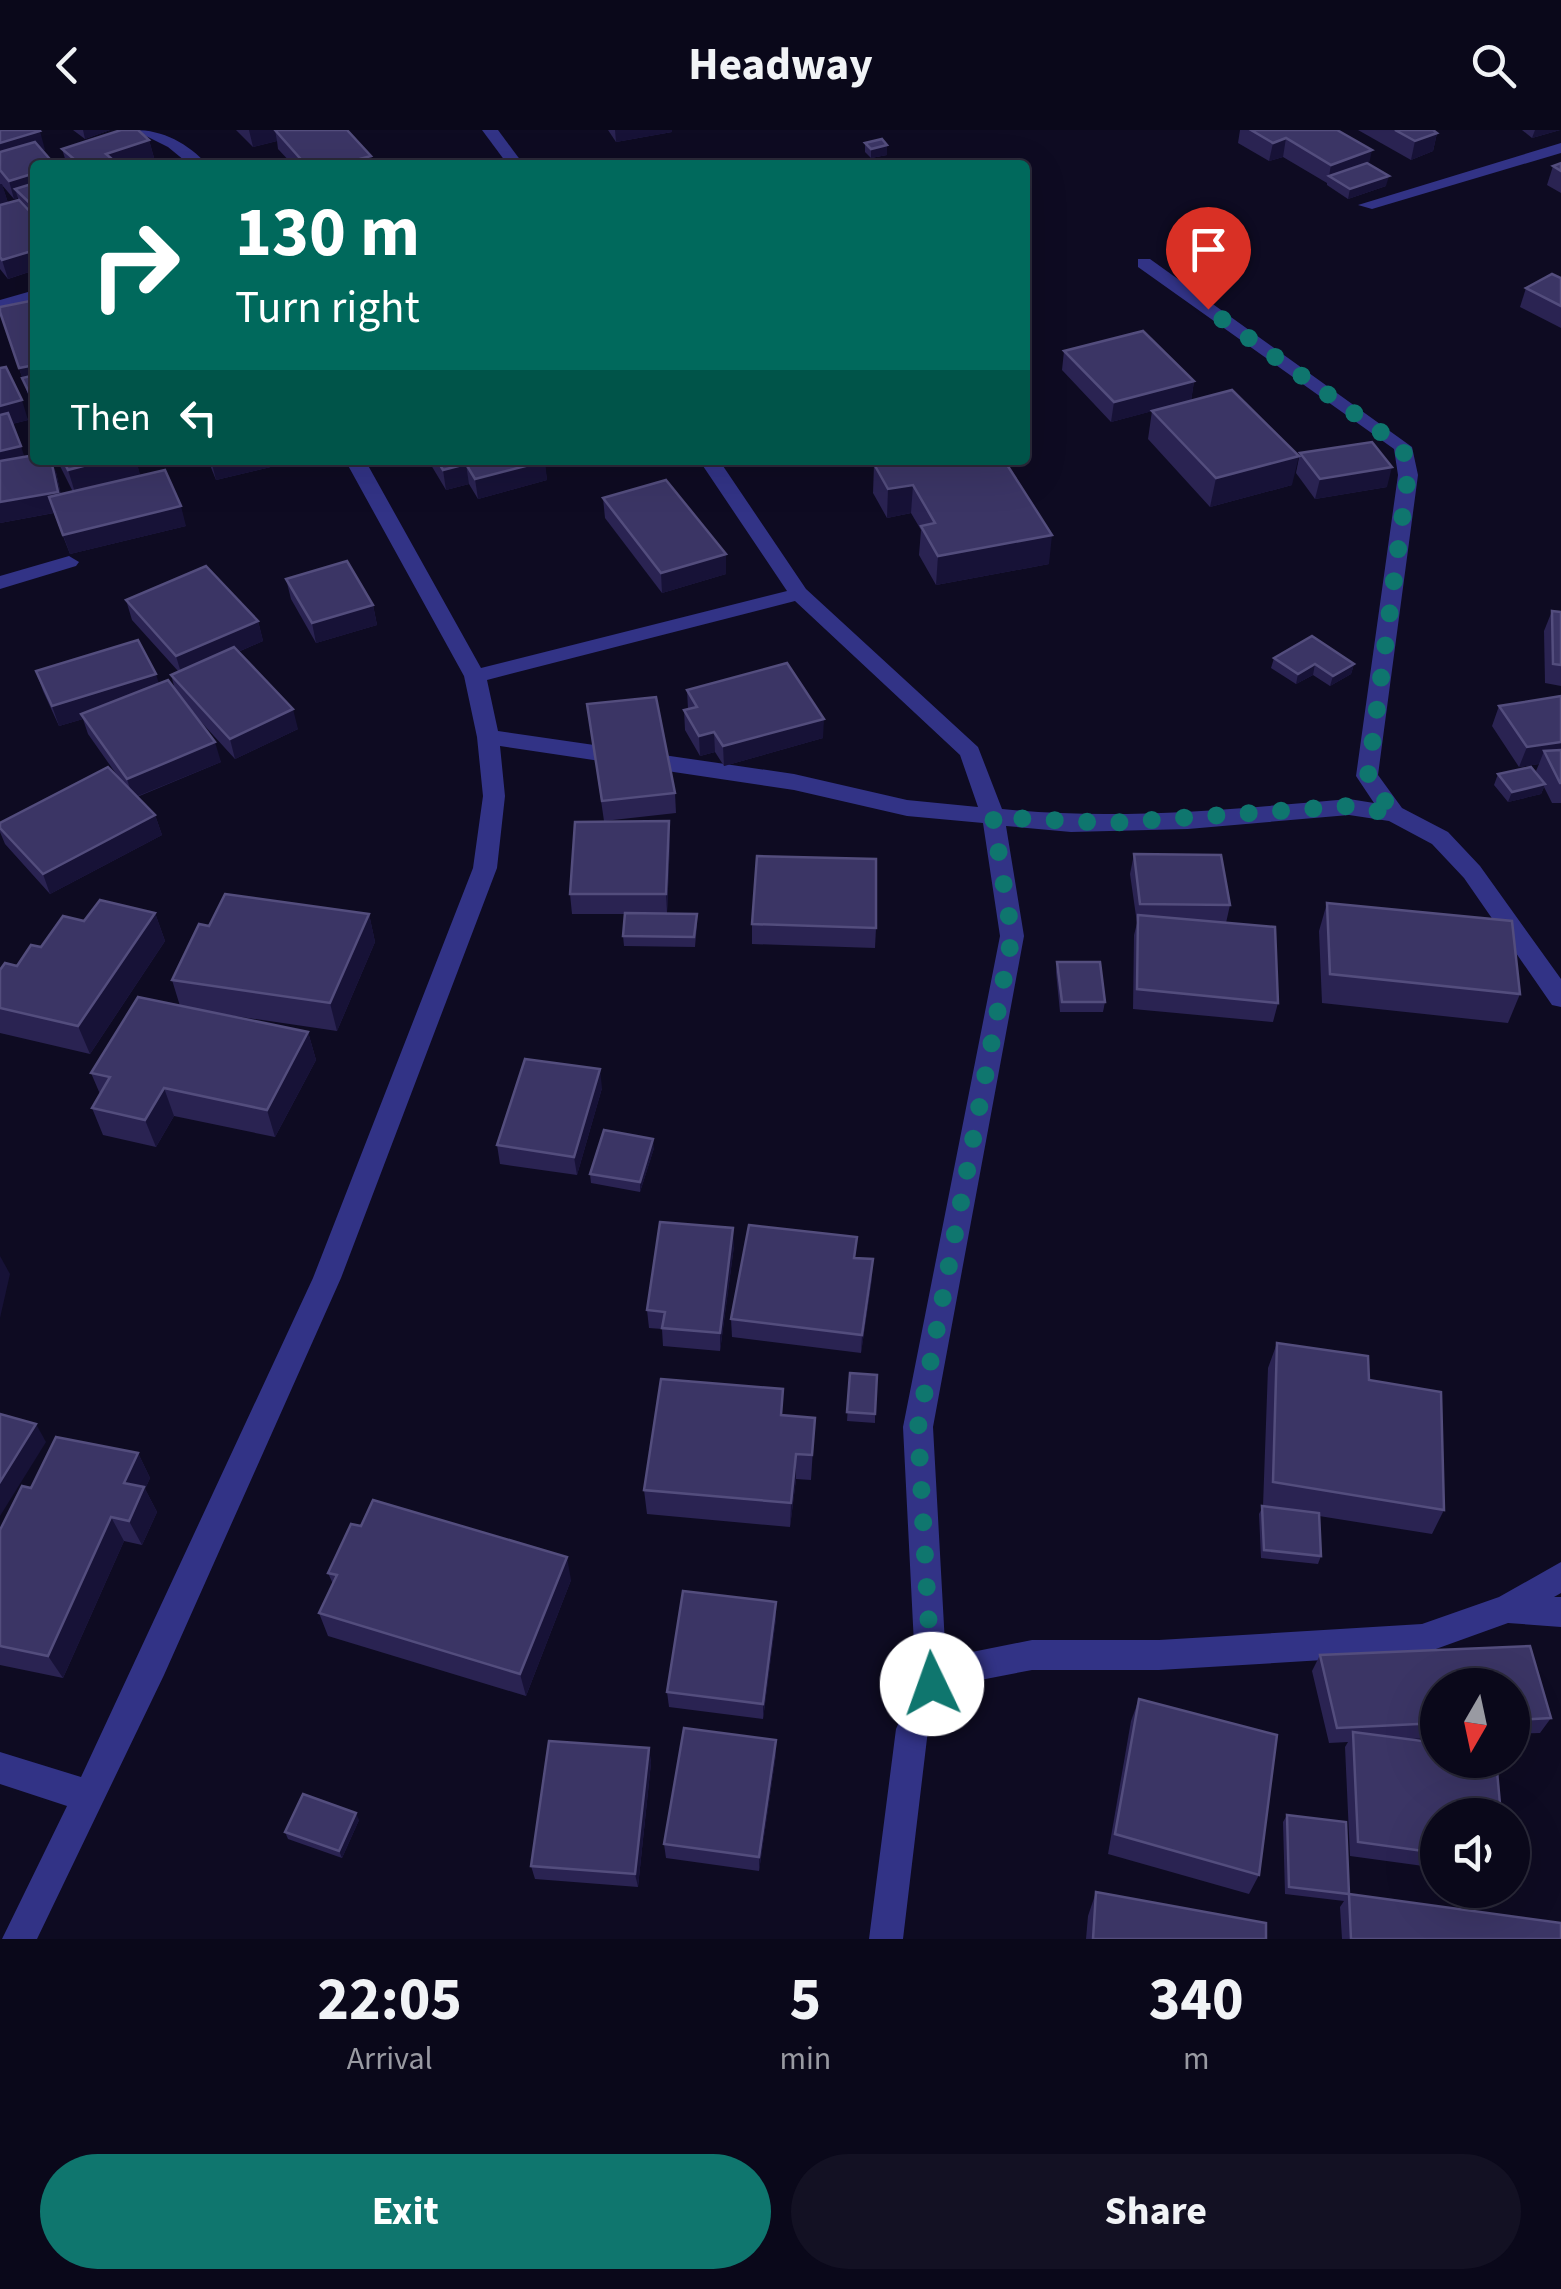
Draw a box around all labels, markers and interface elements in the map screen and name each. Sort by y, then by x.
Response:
text: Headway [688,33,873,97]
icon: back [40,38,95,93]
icon: search [1466,38,1521,93]
text: 130 m [235,183,420,283]
icon: right [70,200,200,330]
pin [1166,207,1251,310]
icon: arrive [1181,222,1236,277]
text: Turn right [235,276,420,340]
icon: left [171,390,226,445]
text: Then [70,391,151,445]
position arrow [880,1632,984,1736]
north arrow [1420,1668,1530,1778]
map controls [1420,1668,1530,1908]
button: sound [1420,1798,1530,1908]
text: 22:05 [317,1958,462,2043]
text: 5 [790,1958,821,2043]
text: 340 [1149,1958,1244,2043]
text: Arrival [347,2036,433,2082]
text: min [779,2036,831,2082]
text: m [1183,2036,1209,2082]
button: Exit [40,2154,771,2269]
button: Share [791,2154,1521,2269]

